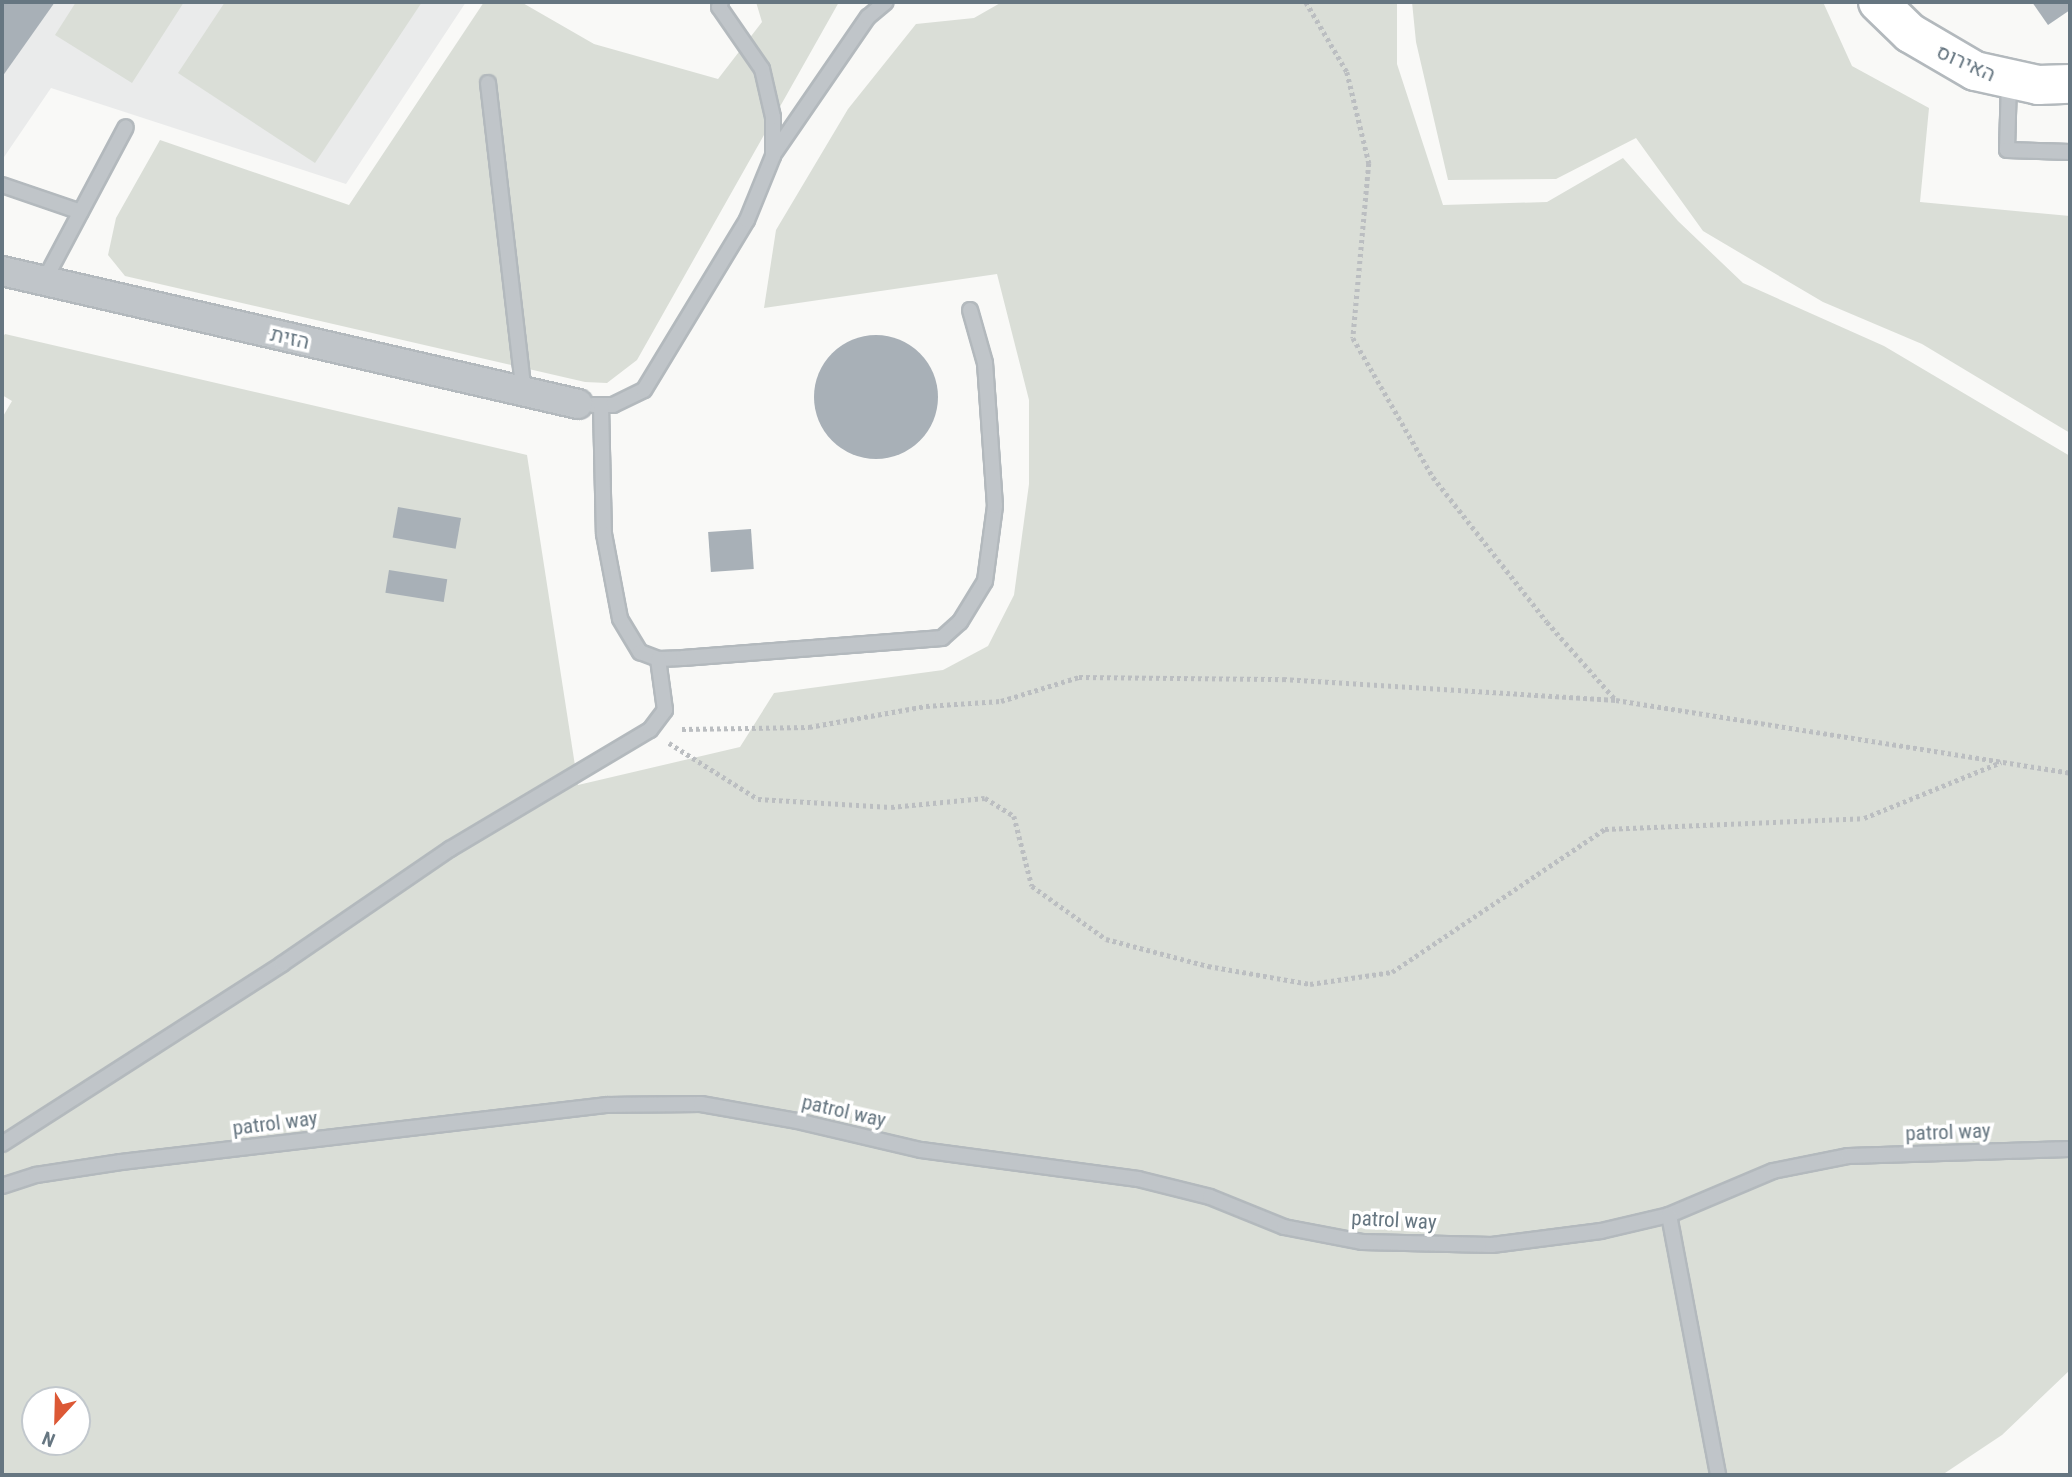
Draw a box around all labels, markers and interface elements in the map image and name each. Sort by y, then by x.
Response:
street label: האירוס [1933,39,1999,87]
street label: הזית [268,321,312,355]
street label: patrol way [800,1089,888,1133]
street label: patrol way [231,1105,319,1141]
street label: patrol way [1905,1118,1991,1146]
street label: patrol way [1351,1205,1437,1235]
north arrow [21,1386,91,1456]
text: N [39,1426,58,1452]

